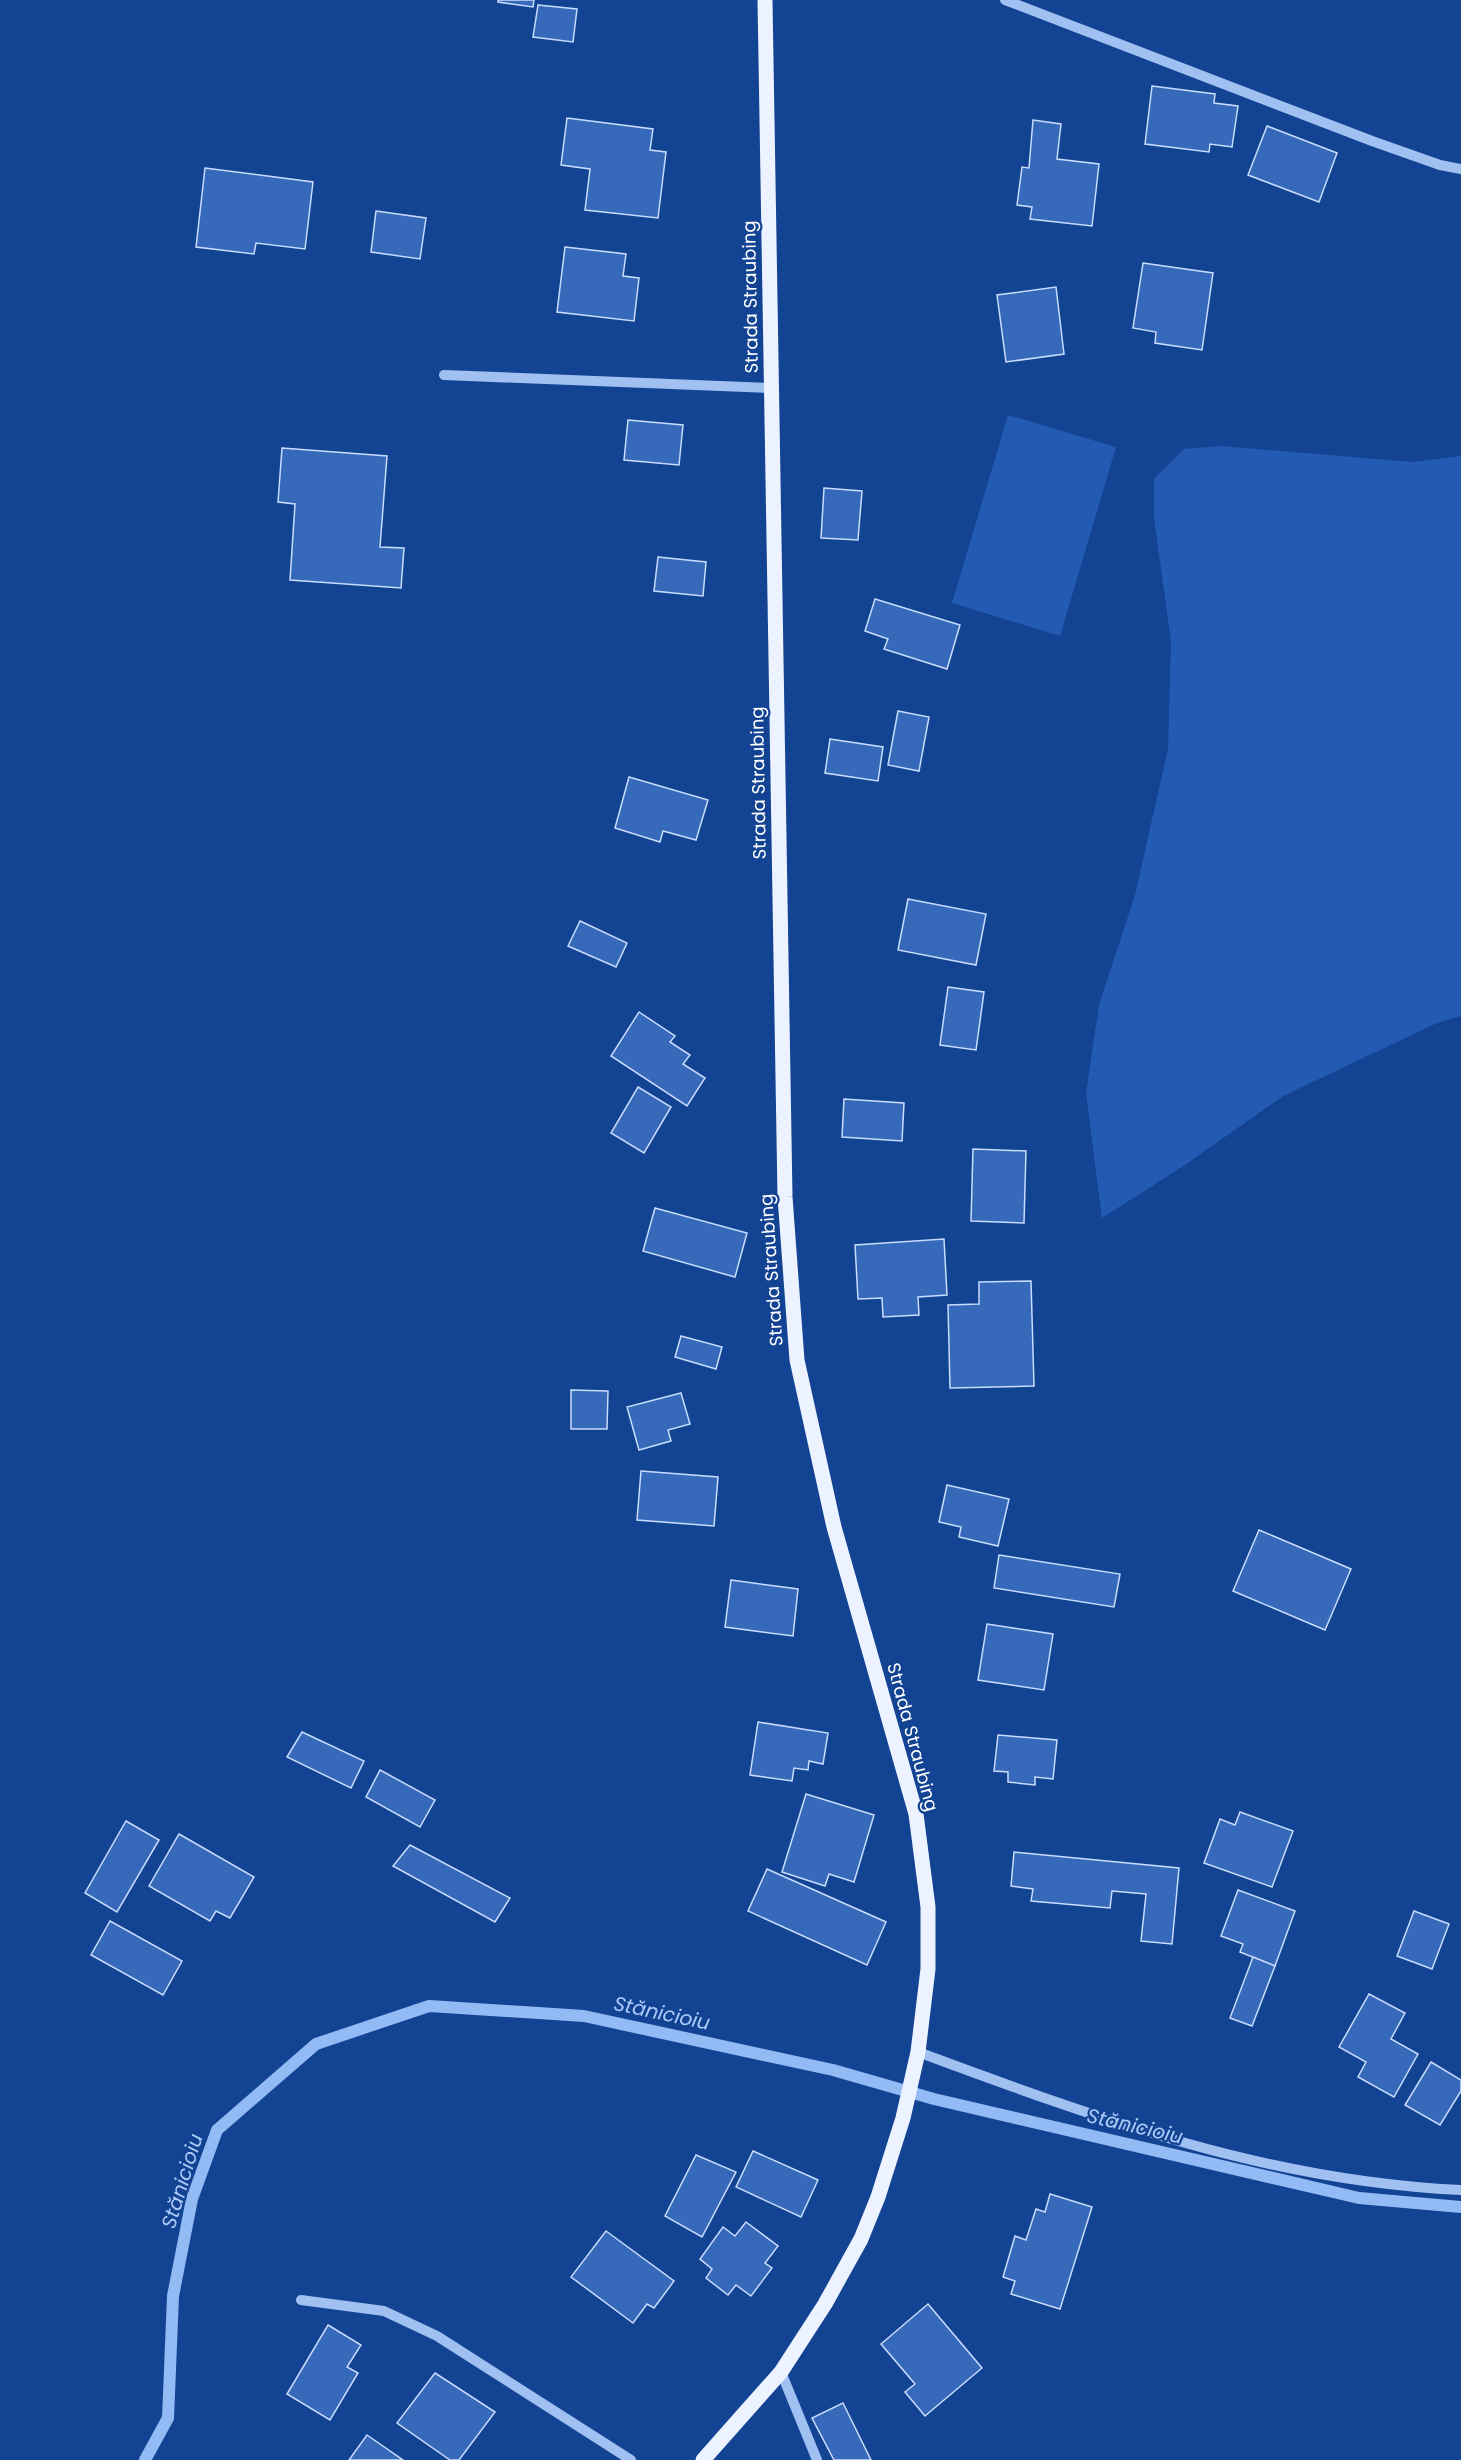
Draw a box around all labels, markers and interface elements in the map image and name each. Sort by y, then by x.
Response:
street label: Strada Straubing [736,220,764,374]
street label: Strada Straubing [744,706,772,860]
street label: Strada Straubing [753,1193,789,1347]
street label: Strada Straubing [881,1660,945,1814]
water label: Stănicioiu [611,1989,713,2037]
water label: Stănicioiu [1084,2101,1186,2151]
water label: Stănicioiu [154,2130,210,2232]

